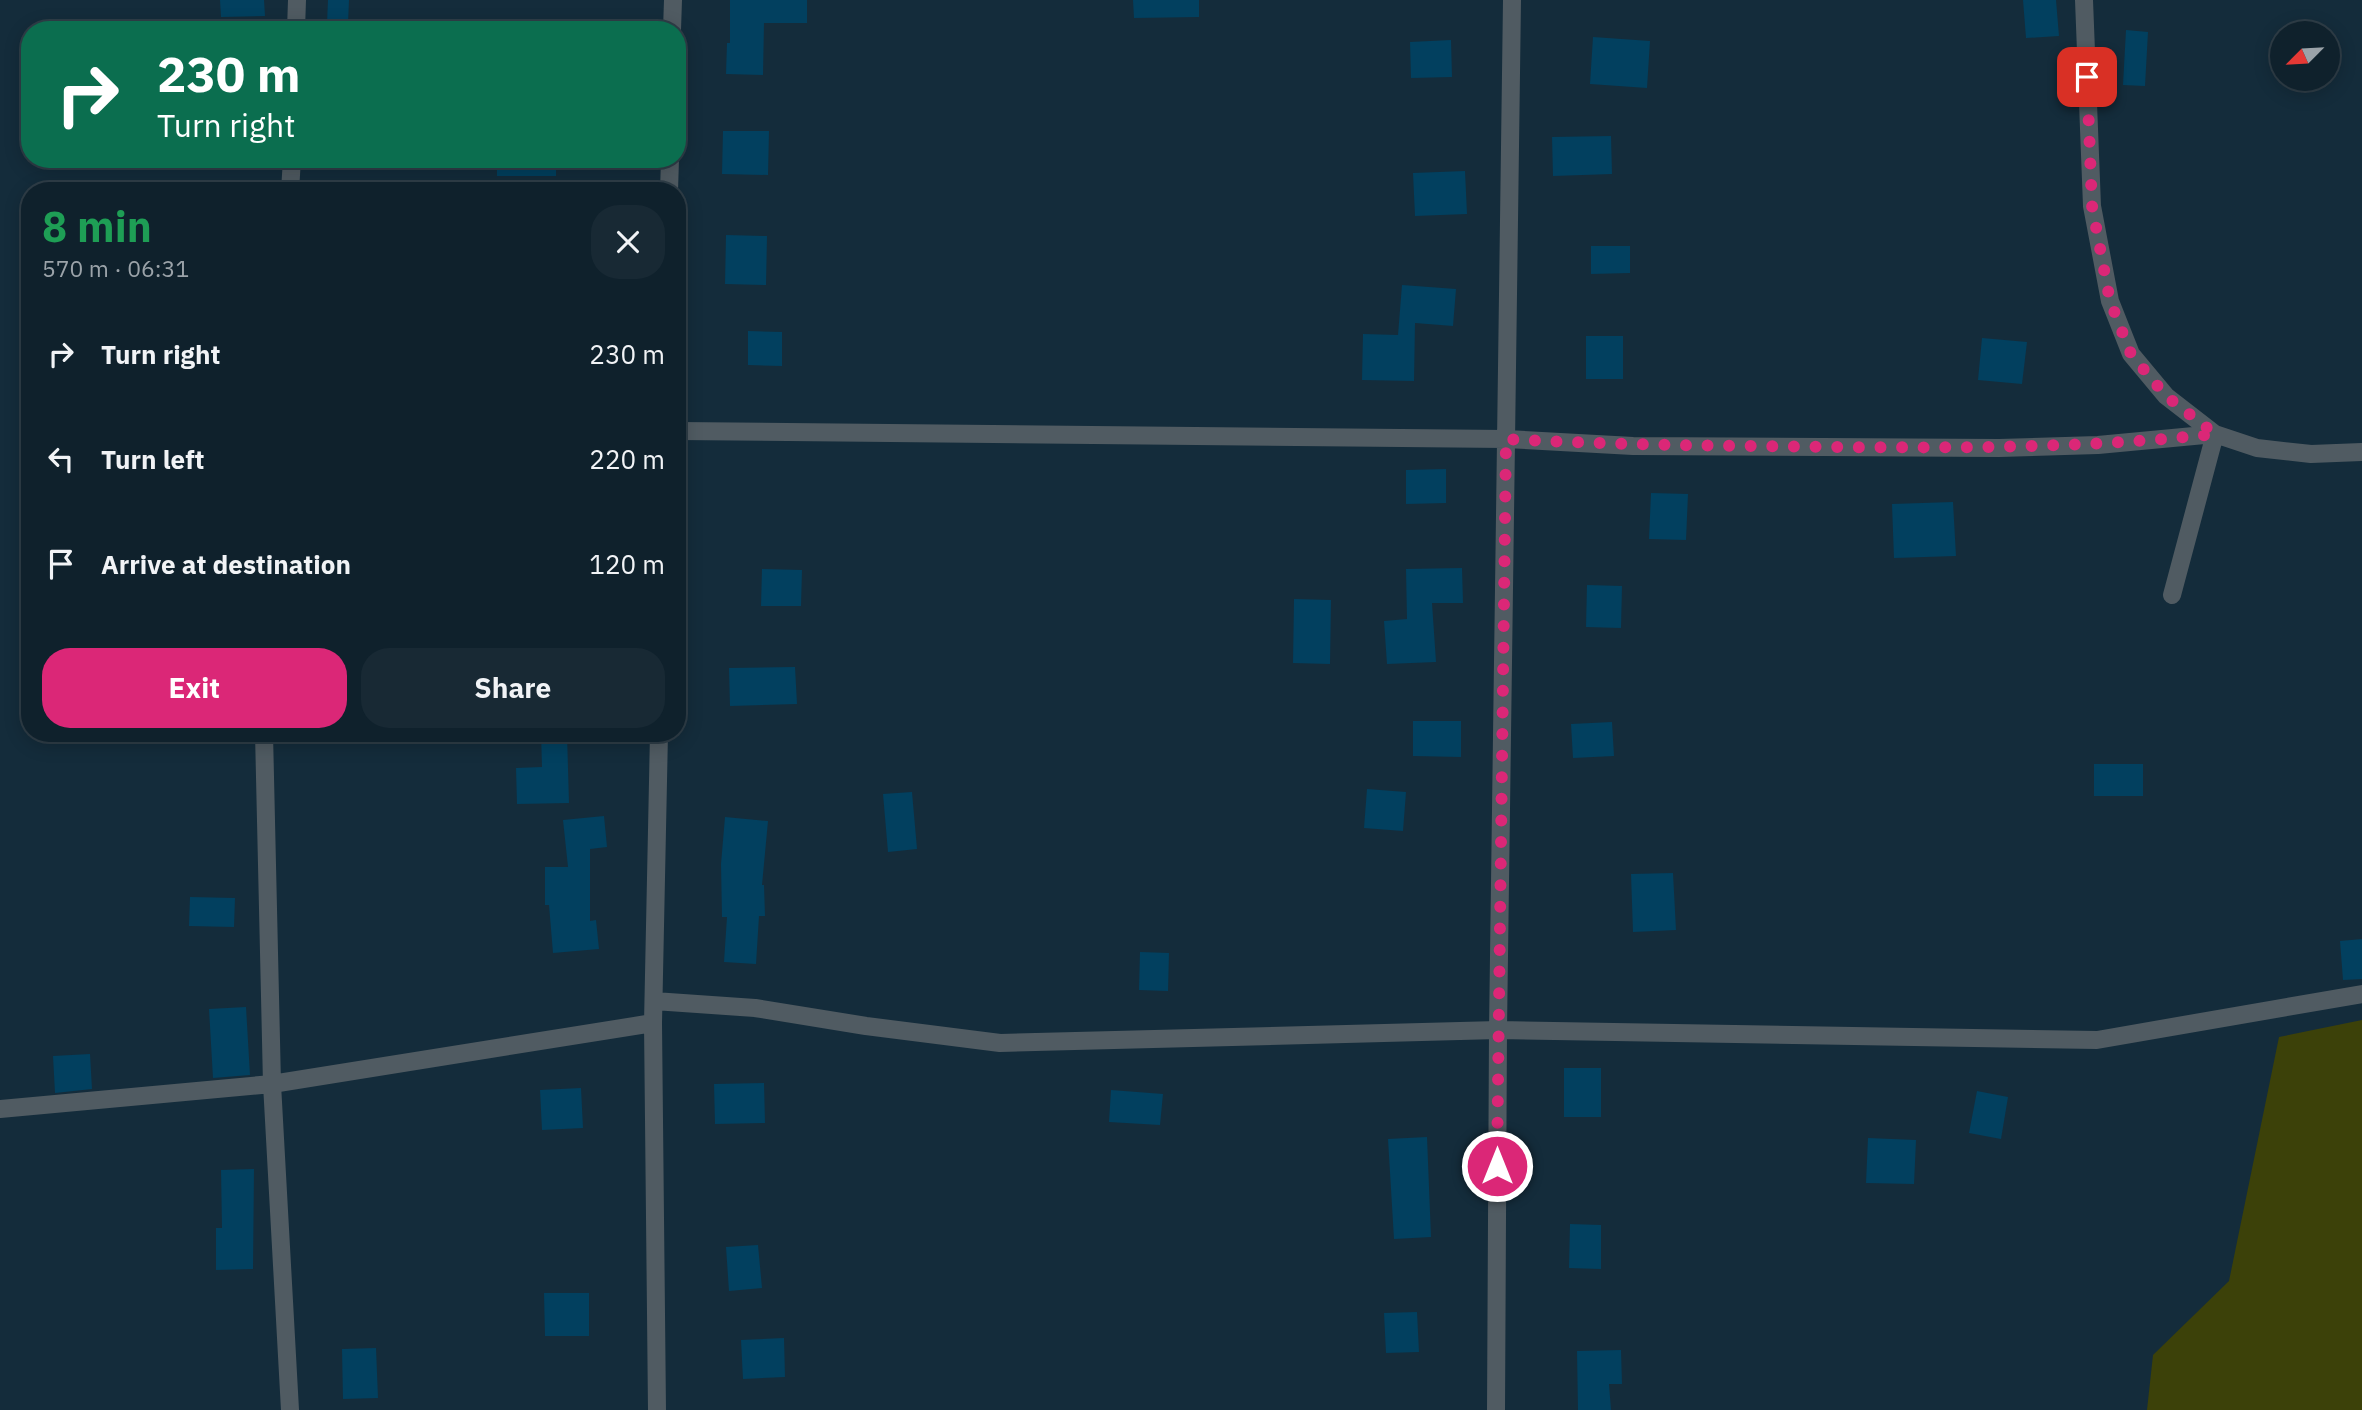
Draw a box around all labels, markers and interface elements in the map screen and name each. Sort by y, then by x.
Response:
north arrow [2270,21,2340,91]
map controls [2270,21,2340,91]
text: 230 m [157,42,301,105]
pin [2057,47,2117,107]
icon: right [42,49,133,140]
icon: arrive [2068,58,2106,96]
text: Turn right [157,104,295,146]
text: 8 min [42,199,152,254]
button: close [591,205,665,279]
text: 570 m · 06:31 [42,253,189,283]
icon: right [42,335,80,373]
text: Turn right [101,337,220,371]
text: 230 m [589,337,665,371]
icon: left [42,440,80,478]
text: Turn left [101,442,204,476]
text: 220 m [589,442,665,476]
icon: arrive [42,545,80,583]
text: Arrive at destination [101,547,351,581]
text: 120 m [589,547,665,581]
button: Exit [42,648,347,728]
button: Share [361,648,665,728]
position arrow [1460,1129,1534,1203]

